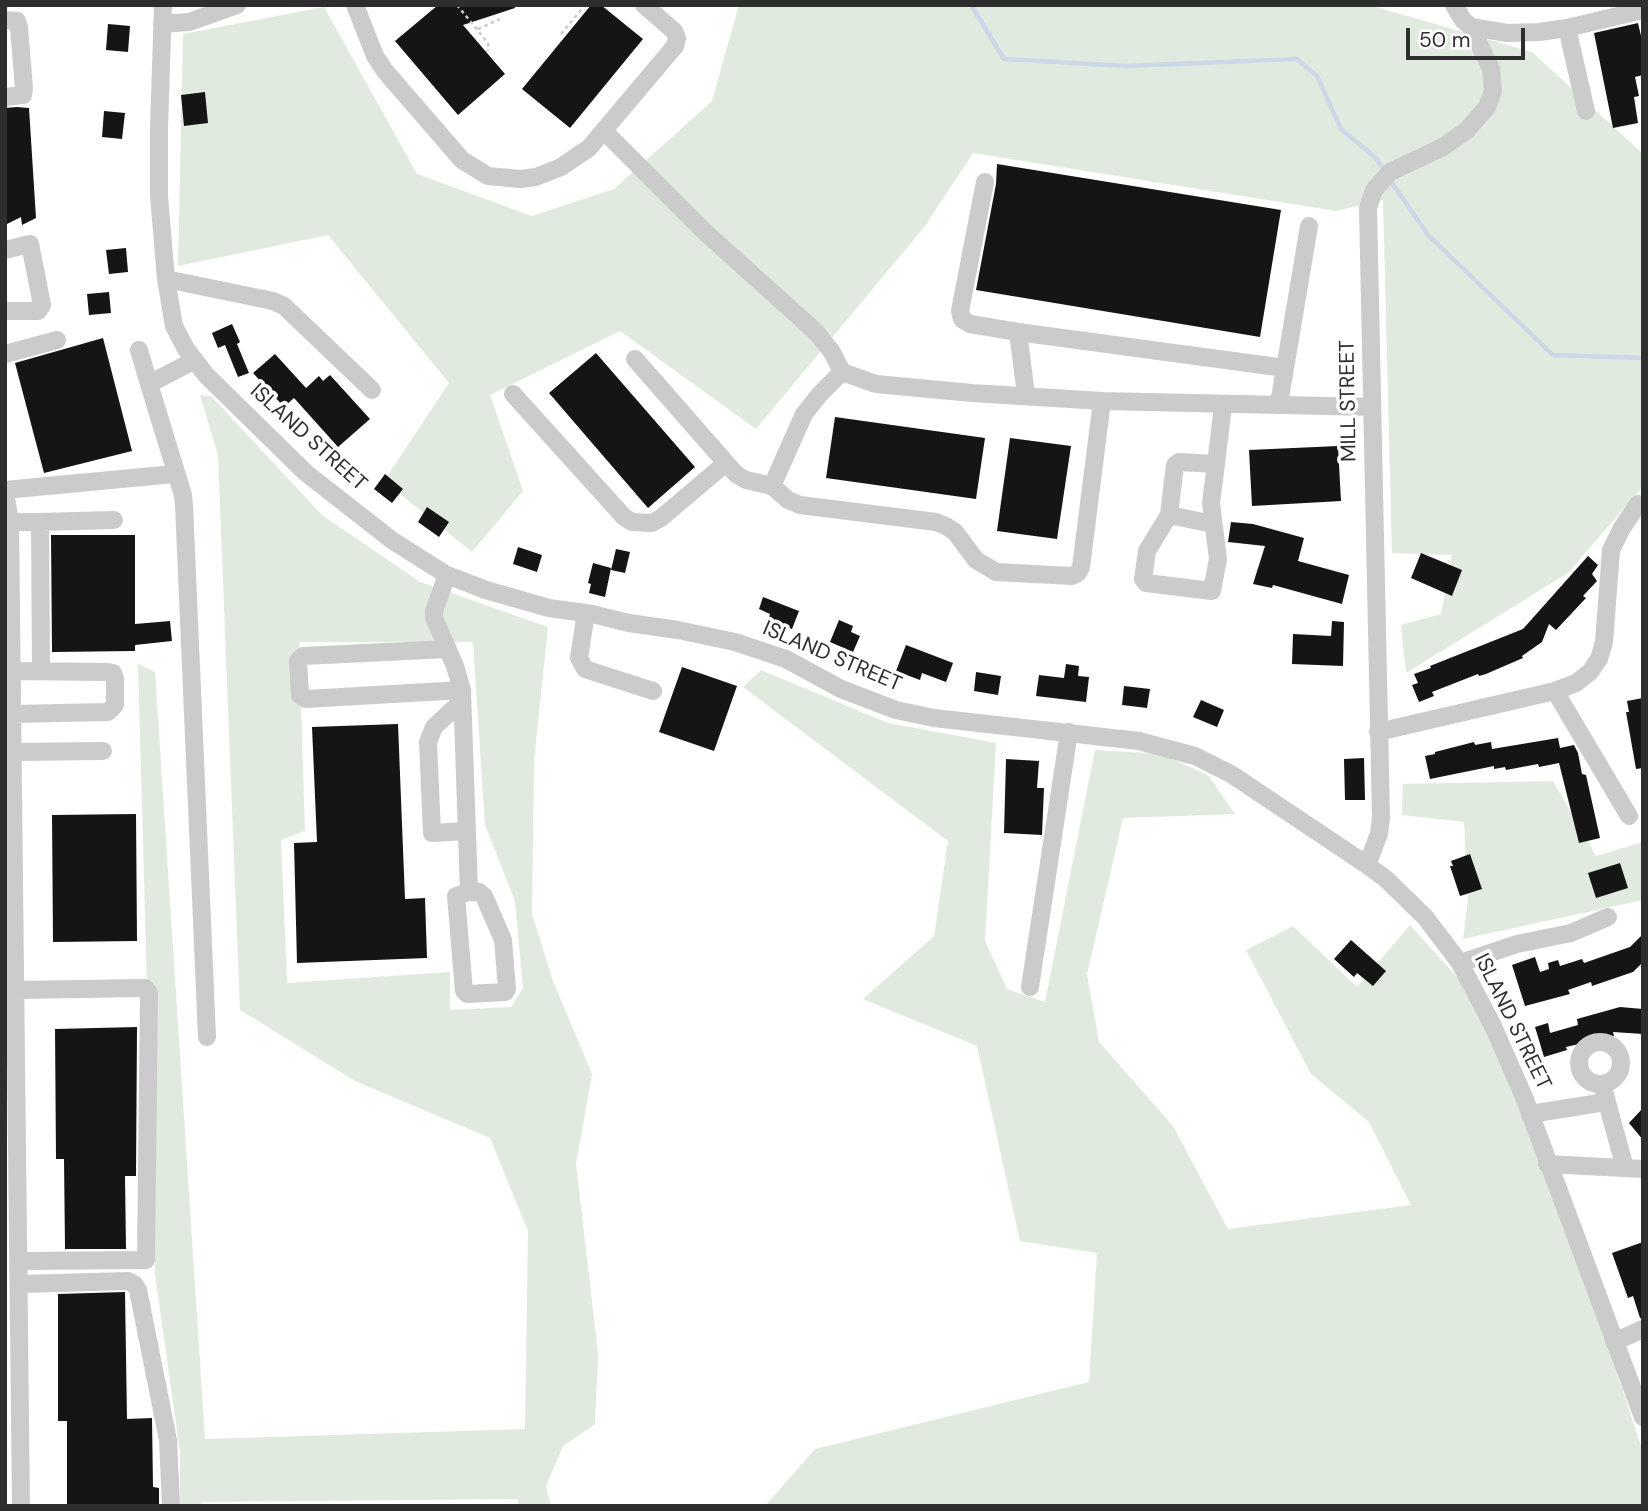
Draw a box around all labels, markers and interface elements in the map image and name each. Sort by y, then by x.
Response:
scale bar [1410,14,1529,58]
text: 50 m [1419,26,1470,54]
street label: MILL STREET [1335,340,1363,462]
street label: ISLAND STREET [244,379,372,497]
street label: ISLAND STREET [759,616,905,698]
street label: ISLAND STREET [1468,950,1556,1094]

